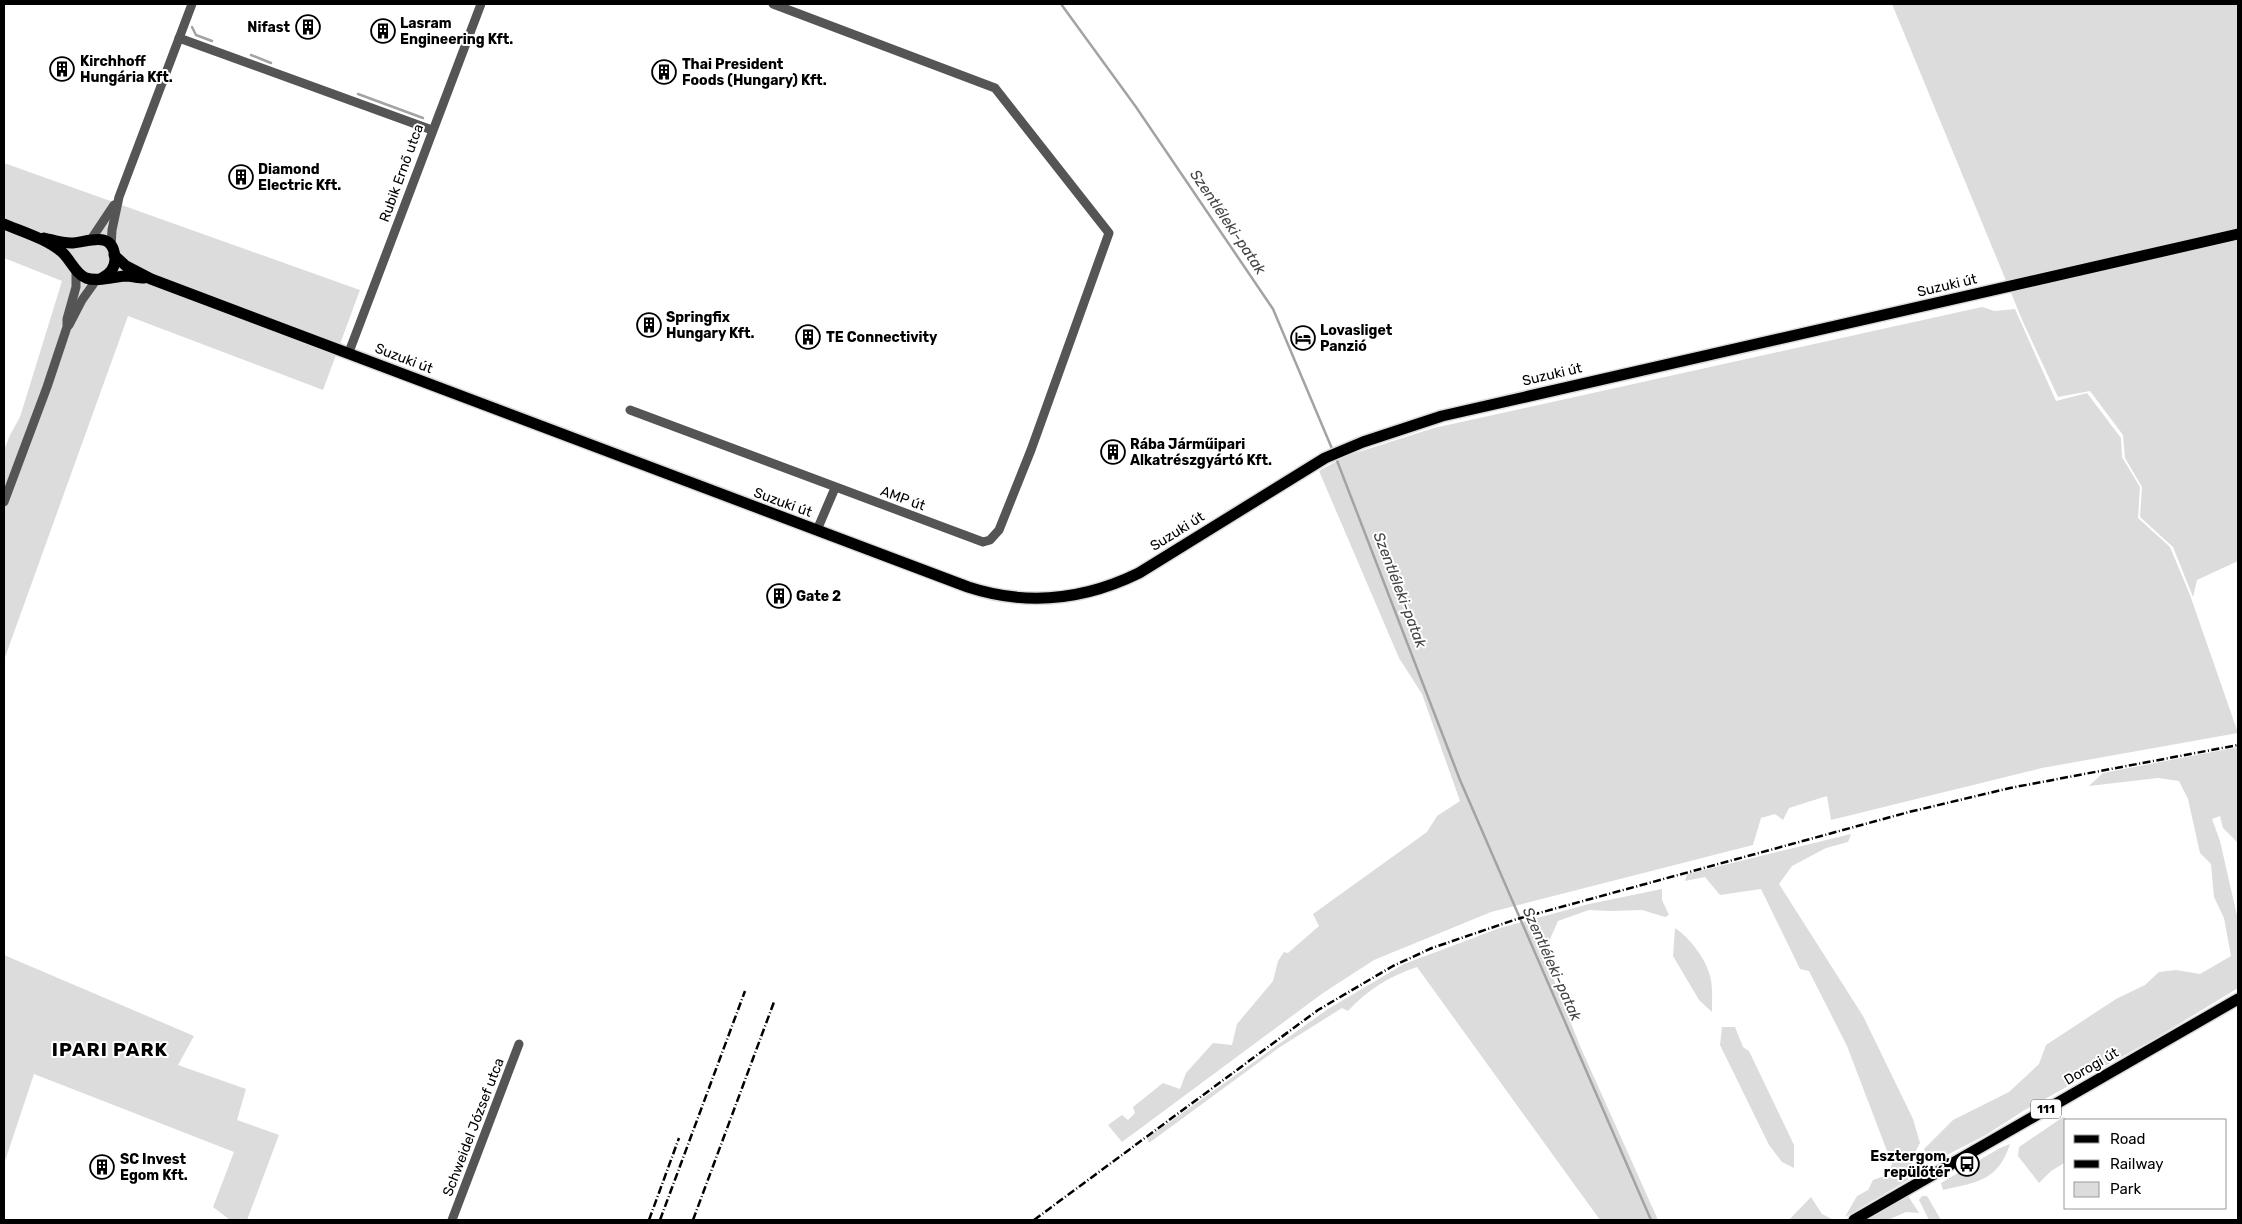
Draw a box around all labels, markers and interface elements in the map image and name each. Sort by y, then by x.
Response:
building icon: Nifast [295,14,321,40]
place label: Lasram Engineering Kft. [400,15,513,48]
building icon: Lasram Engineering Kft. [370,18,396,44]
place label: Nifast [247,19,290,36]
place label: Kirchhoff Hungária Kft. [80,53,173,86]
building icon: Kirchhoff Hungária Kft. [49,56,75,82]
place label: Thai President Foods (Hungary) Kft. [682,56,827,89]
building icon: Thai President Foods (Hungary) Kft. [651,59,677,85]
street label: Rubik Ernő utca [376,122,427,224]
place label: Diamond Electric Kft. [258,161,341,194]
building icon: Diamond Electric Kft. [228,164,254,190]
water label: Szentléleki-patak [1186,166,1270,278]
street label: Suzuki út [1916,270,1979,301]
place label: Springfix Hungary Kft. [666,309,755,342]
building icon: Springfix Hungary Kft. [636,312,662,338]
place label: Lovasliget Panzió [1320,322,1393,355]
building icon: TE Connectivity [795,324,821,350]
hotel icon: Lovasliget Panzió [1290,325,1316,351]
place label: TE Connectivity [826,329,938,346]
street label: Suzuki út [372,340,436,377]
street label: Suzuki út [1521,359,1584,390]
place label: Rába Járműipari Alkatrészgyártó Kft. [1130,436,1272,469]
building icon: Rába Járműipari Alkatrészgyártó Kft. [1100,439,1126,465]
street label: AMP út [878,483,928,515]
street label: Suzuki út [751,484,815,521]
street label: Suzuki út [1147,508,1208,555]
water label: Szentléleki-patak [1370,530,1430,651]
building icon: Gate 2 [766,583,792,609]
place label: Gate 2 [796,588,841,605]
water label: Szentléleki-patak [1519,904,1585,1024]
district label: IPARI PARK [52,1038,168,1061]
street label: Dorogi út [2061,1044,2122,1089]
street label: Schweidel József utca [439,1056,508,1199]
road number: 111 [2031,1100,2061,1118]
legend [2064,1119,2227,1209]
text: Road [2110,1130,2146,1148]
place label: Esztergom, repülőtér [1870,1148,1951,1181]
place label: SC Invest Egom Kft. [120,1151,188,1184]
bus stop icon: Esztergom, repülőtér [1954,1151,1980,1177]
building icon: SC Invest Egom Kft. [89,1154,115,1180]
text: Railway [2110,1155,2164,1173]
text: Park [2110,1180,2141,1198]

